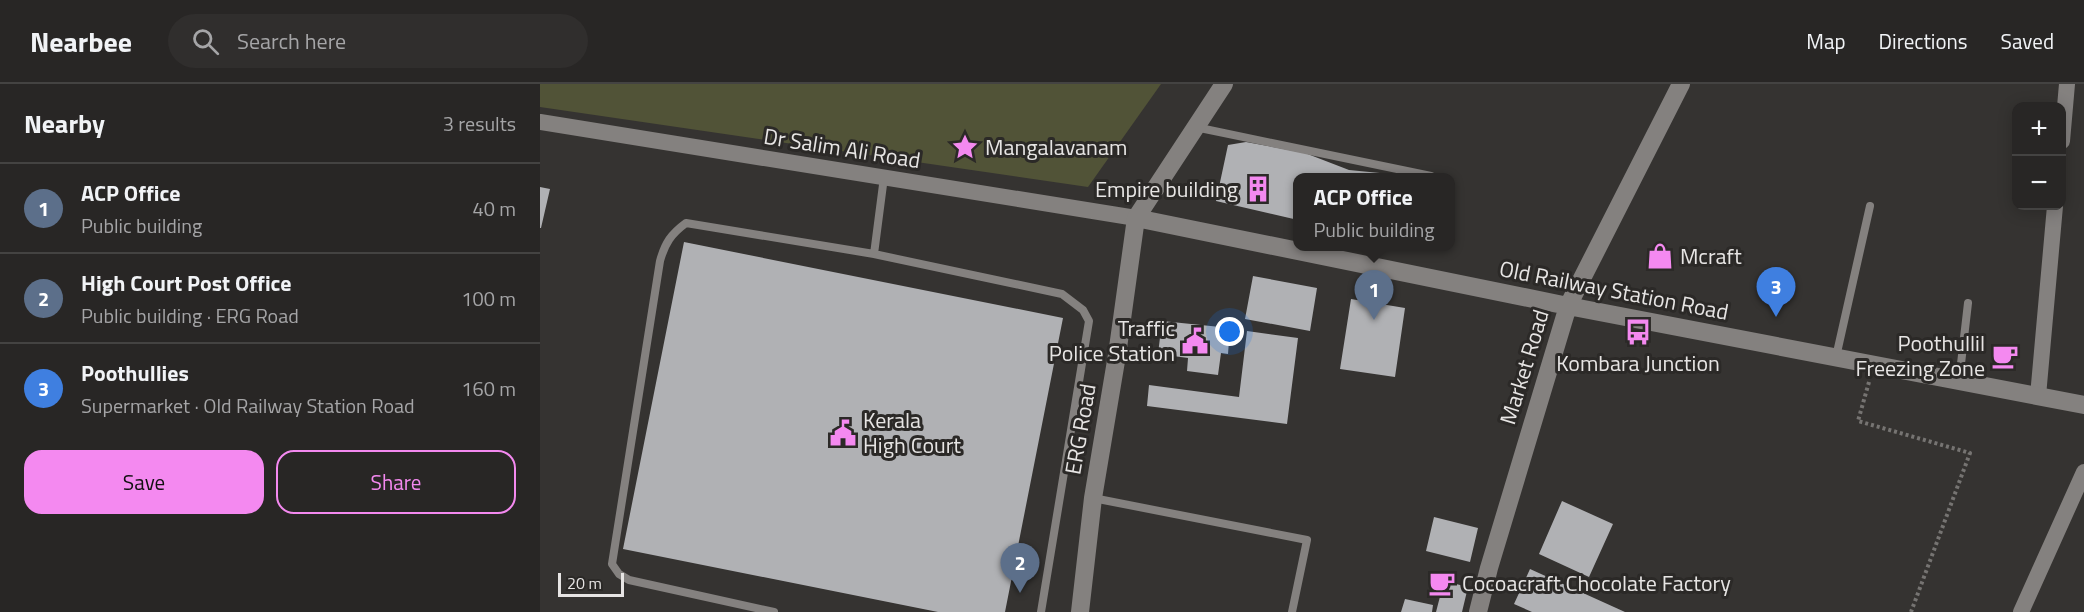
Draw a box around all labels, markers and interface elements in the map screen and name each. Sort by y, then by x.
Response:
search box [168,14,588,68]
text: Nearbee [30,20,132,63]
text: Search here [237,24,346,58]
icon: search [189,25,222,58]
text: Map [1806,25,1846,57]
text: Directions [1879,25,1968,57]
text: Saved [2001,25,2054,57]
map controls [2012,102,2066,210]
button: + [2012,102,2066,156]
text: Nearby [24,104,105,143]
text: 3 results [443,108,516,139]
street label: Dr Salim Ali Road [761,119,923,177]
place label: Mangalavanam [985,130,1127,164]
place icon: Mangalavanam [950,132,980,162]
button: − [2012,156,2066,210]
place label: Empire building [1095,172,1238,206]
popup [1293,173,1455,251]
building icon: Empire building [1243,174,1273,204]
text: ACP Office [81,176,180,210]
text: ACP Office [1313,180,1413,214]
text: 1 [38,193,49,224]
text: 40 m [472,193,516,224]
text: Public building [81,210,202,241]
text: Public building [1313,214,1435,245]
place label: Mcraft [1680,239,1742,273]
shop icon: Mcraft [1645,241,1675,271]
street label: Old Railway Station Road [1497,251,1731,329]
text: High Court Post Office [81,266,292,300]
pin: 3 [1756,268,1796,317]
pin: 1 [1354,270,1394,320]
text: 2 [38,283,49,314]
text: 100 m [461,283,516,314]
text: Public building · ERG Road [81,300,299,331]
street label: Market Road [1490,305,1558,429]
place label: Traffic Police Station [1049,311,1175,370]
your location [1215,317,1244,346]
bus stop icon: Kombara Junction [1623,317,1653,347]
public building icon: Traffic Police Station [1180,326,1210,356]
place label: Poothullil Freezing Zone [1855,326,1985,385]
cafe icon: Poothullil Freezing Zone [1990,341,2020,371]
place label: Kombara Junction [1556,346,1720,380]
text: Poothullies [81,356,189,390]
text: 3 [38,373,49,404]
text: 160 m [461,373,516,404]
street label: ERG Road [1055,381,1105,477]
text: Supermarket · Old Railway Station Road [81,390,415,421]
place label: Kerala High Court [863,403,961,462]
public building icon: Kerala High Court [828,418,858,448]
button: Save [24,450,264,514]
button: Share [276,450,516,514]
pin: 2 [1000,544,1040,593]
place label: Cocoacraft Chocolate Factory [1462,566,1731,600]
cafe icon: Cocoacraft Chocolate Factory [1427,568,1457,598]
scale bar [558,570,624,598]
text: 20 m [567,571,602,595]

